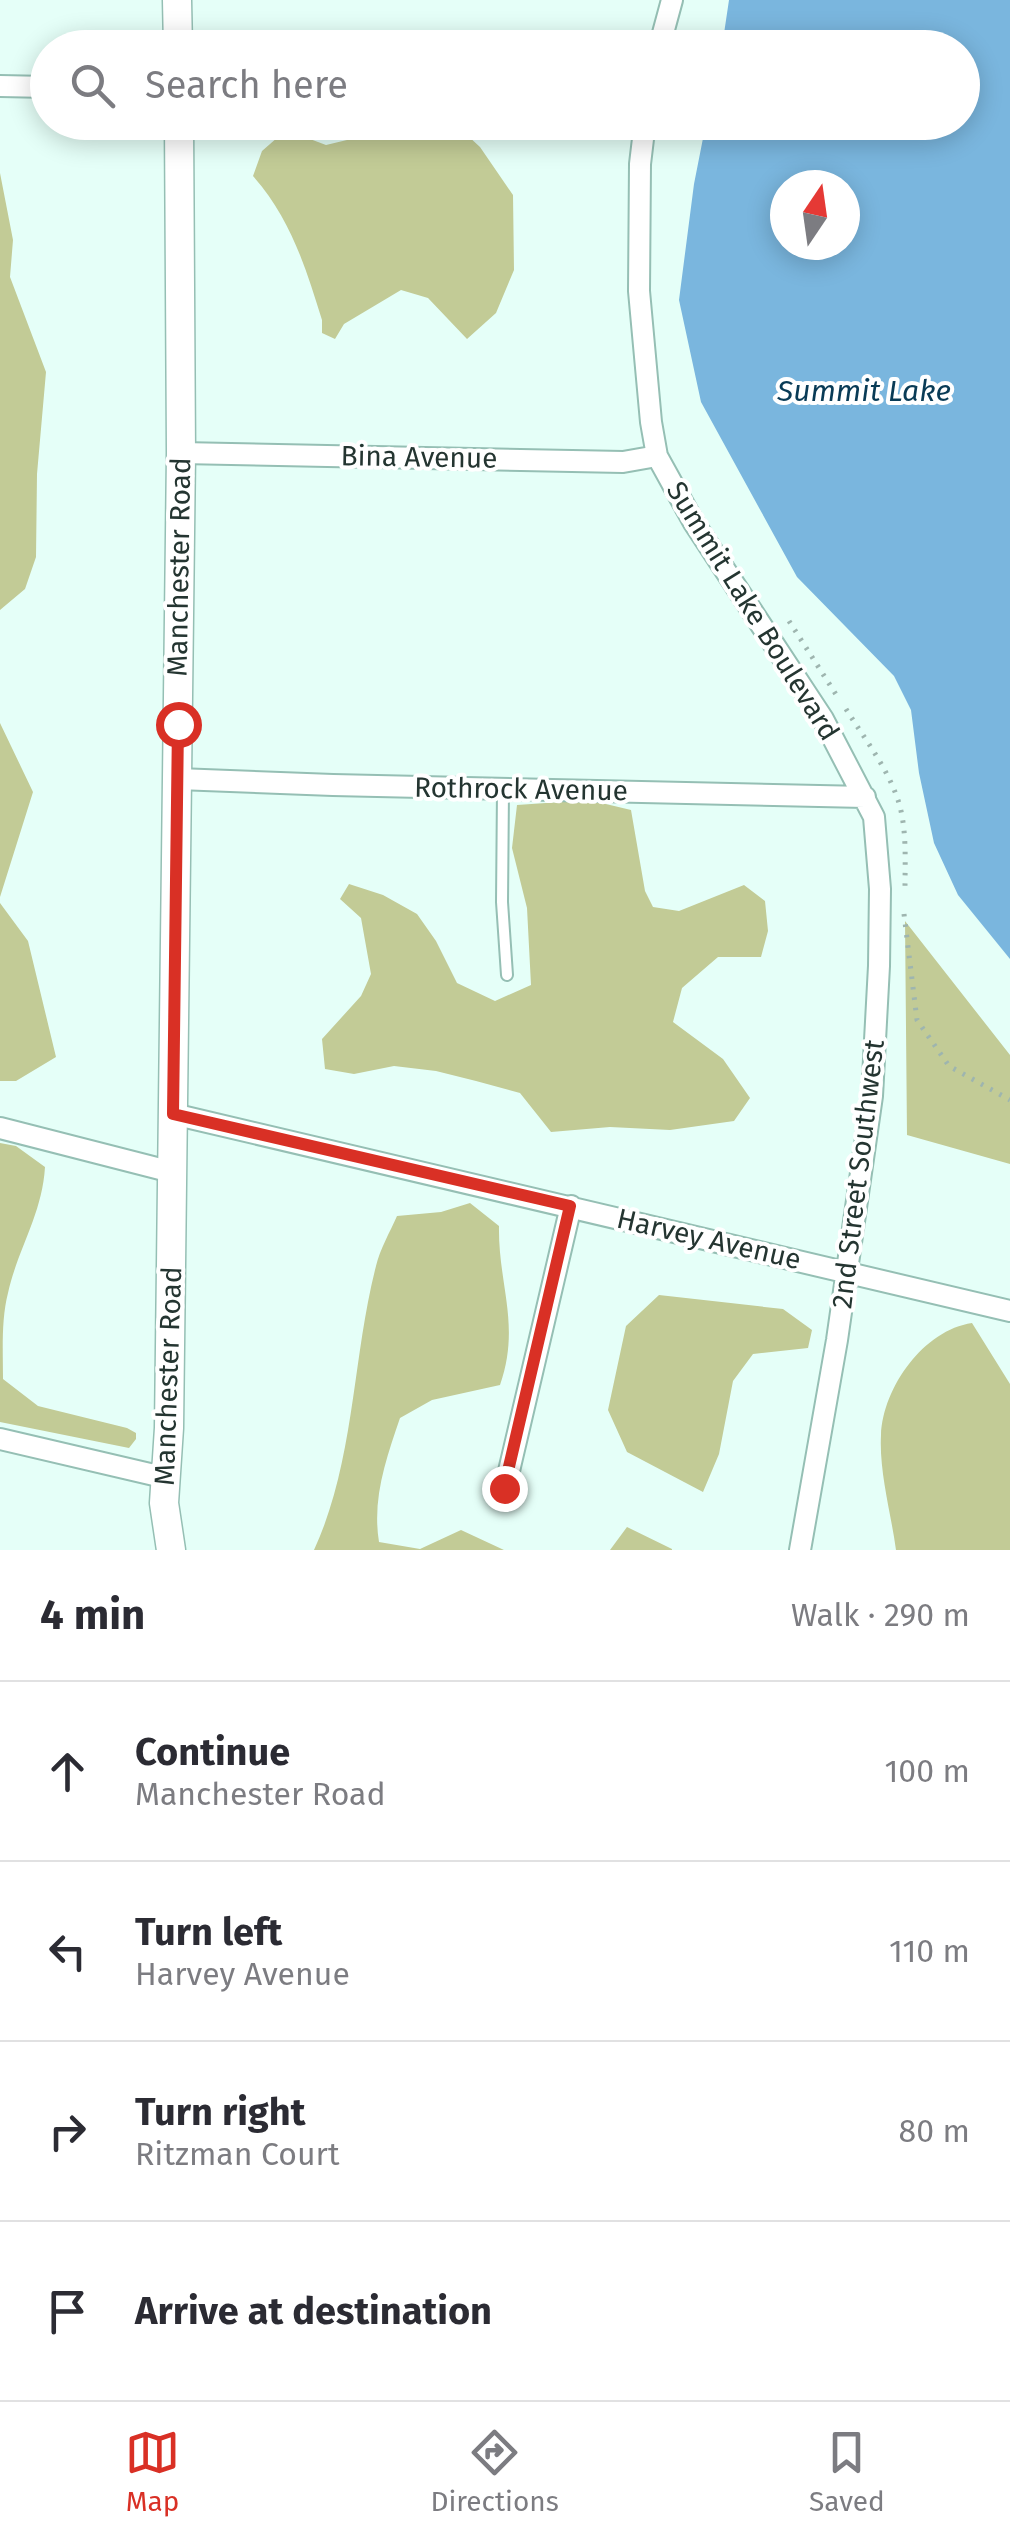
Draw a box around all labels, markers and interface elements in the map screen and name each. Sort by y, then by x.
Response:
search box [30,30,980,140]
icon: search [65,58,120,113]
text: Search here [145,62,348,108]
north arrow [770,170,860,260]
water label: Summit Lake [776,373,951,409]
street label: Bina Avenue [340,439,498,475]
street label: Manchester Road [161,457,197,677]
street label: Summit Lake Boulevard [660,476,846,746]
route start [156,702,202,748]
street label: Rothrock Avenue [414,771,628,807]
street label: 2nd Street Southwest [825,1037,891,1310]
street label: Harvey Avenue [614,1202,804,1276]
street label: Manchester Road [148,1266,188,1486]
route end [482,1466,528,1512]
text: 4 min [40,1590,145,1640]
text: Walk · 290 m [791,1596,970,1634]
text: Continue [135,1729,290,1775]
icon: ahead [40,1744,95,1799]
text: 100 m [885,1752,970,1790]
text: Manchester Road [135,1775,386,1813]
text: Turn left [135,1909,282,1955]
icon: left [40,1924,95,1979]
text: 110 m [889,1932,970,1970]
text: Harvey Avenue [135,1955,350,1993]
text: Turn right [135,2089,305,2135]
icon: right [40,2104,95,2159]
text: 80 m [899,2112,970,2150]
text: Ritzman Court [135,2135,339,2173]
icon: arrive [40,2284,95,2339]
text: Arrive at destination [135,2288,492,2334]
tab: Map [125,2425,180,2518]
tab: Directions [430,2425,559,2518]
tab: Saved [809,2425,885,2518]

